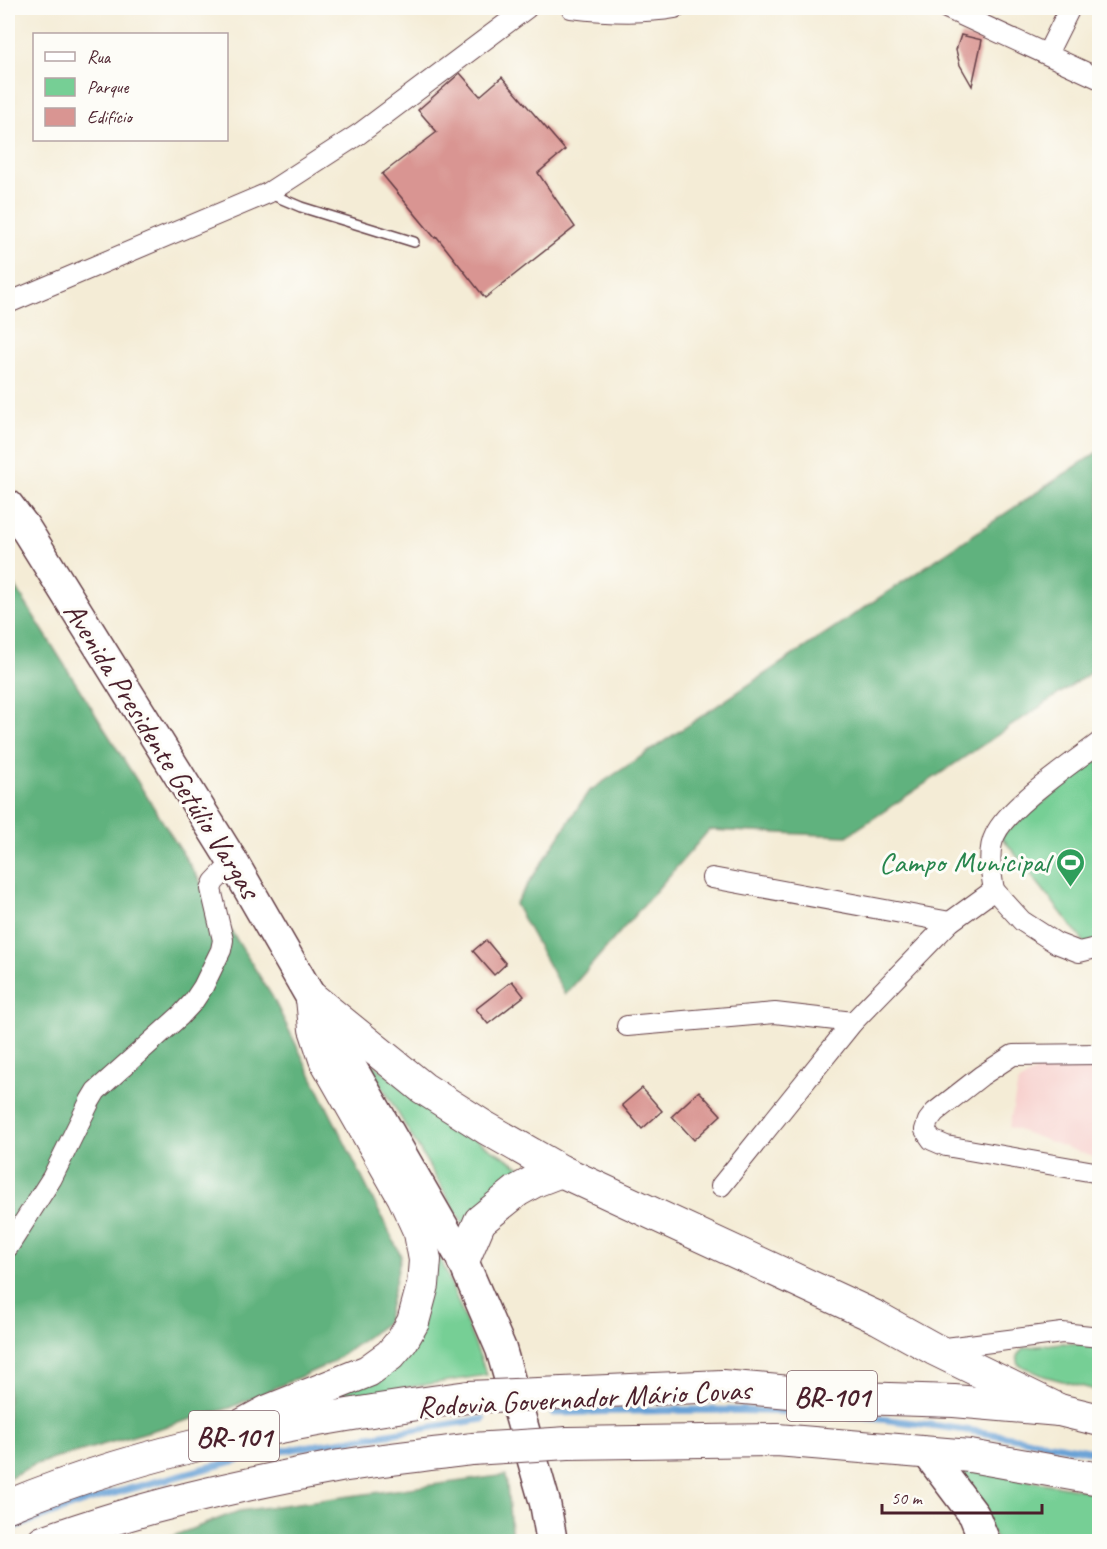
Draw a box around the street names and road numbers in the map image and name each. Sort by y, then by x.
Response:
street label: Avenida Presidente Getúlio Vargas [55,595,270,907]
street label: Rodovia Governador Mário Covas [416,1370,755,1426]
road number: BR-101 [787,1371,877,1421]
road number: BR-101 [189,1411,279,1461]

